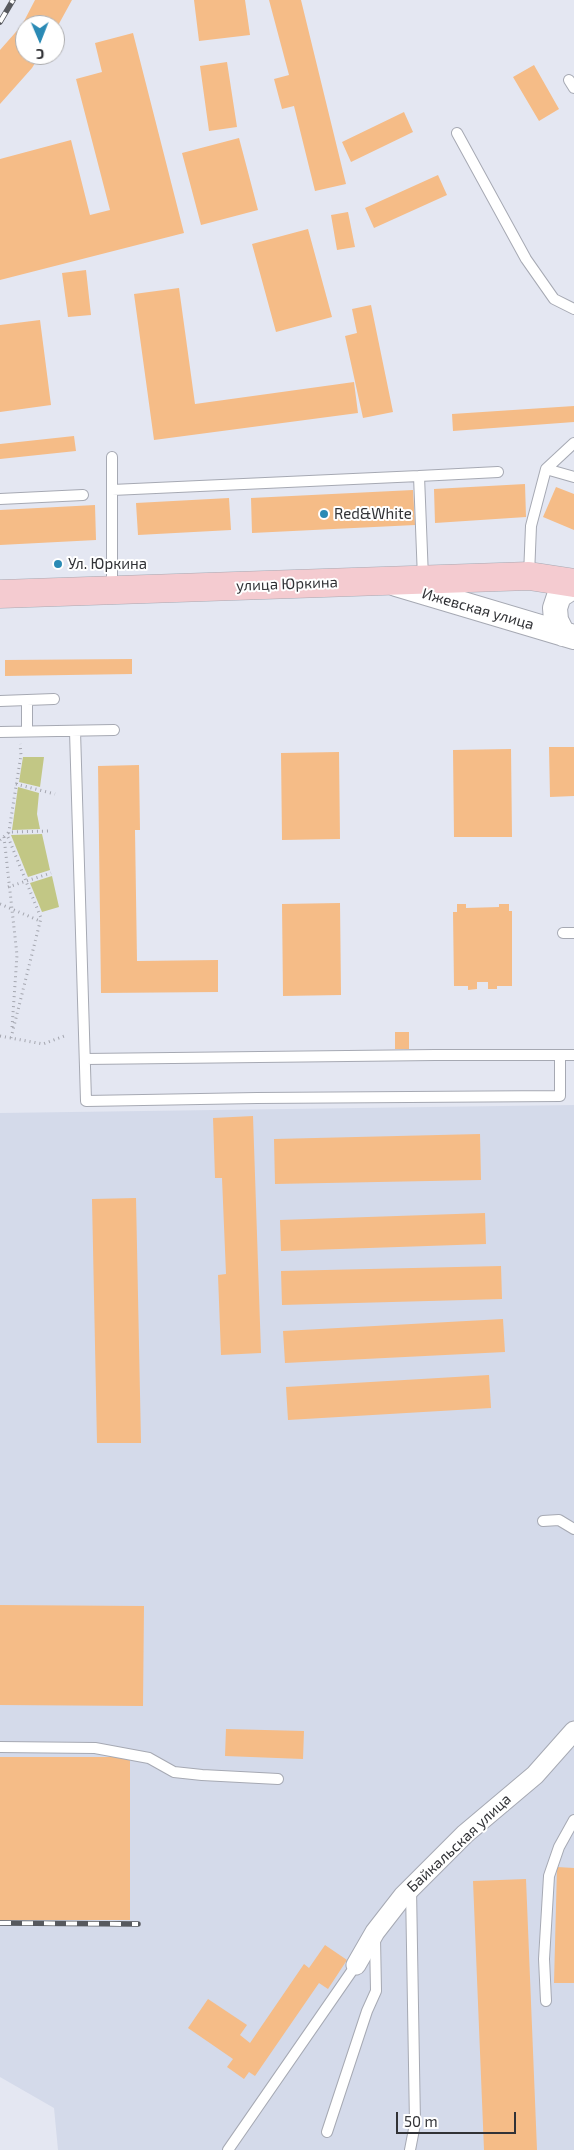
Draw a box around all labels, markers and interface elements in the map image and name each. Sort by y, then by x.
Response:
north arrow [15,15,65,65]
text: С [36,46,45,63]
place label: Red&White [334,505,412,523]
marker: Red&White [318,508,330,520]
place label: Ул. Юркина [68,555,147,573]
marker: Ул. Юркина [52,558,64,570]
street label: улица Юркина [236,573,338,595]
street label: Ижевская улица [420,584,536,634]
street label: Байкальская улица [403,1790,515,1896]
scale bar [399,2102,519,2134]
text: 50 m [404,2112,438,2130]

